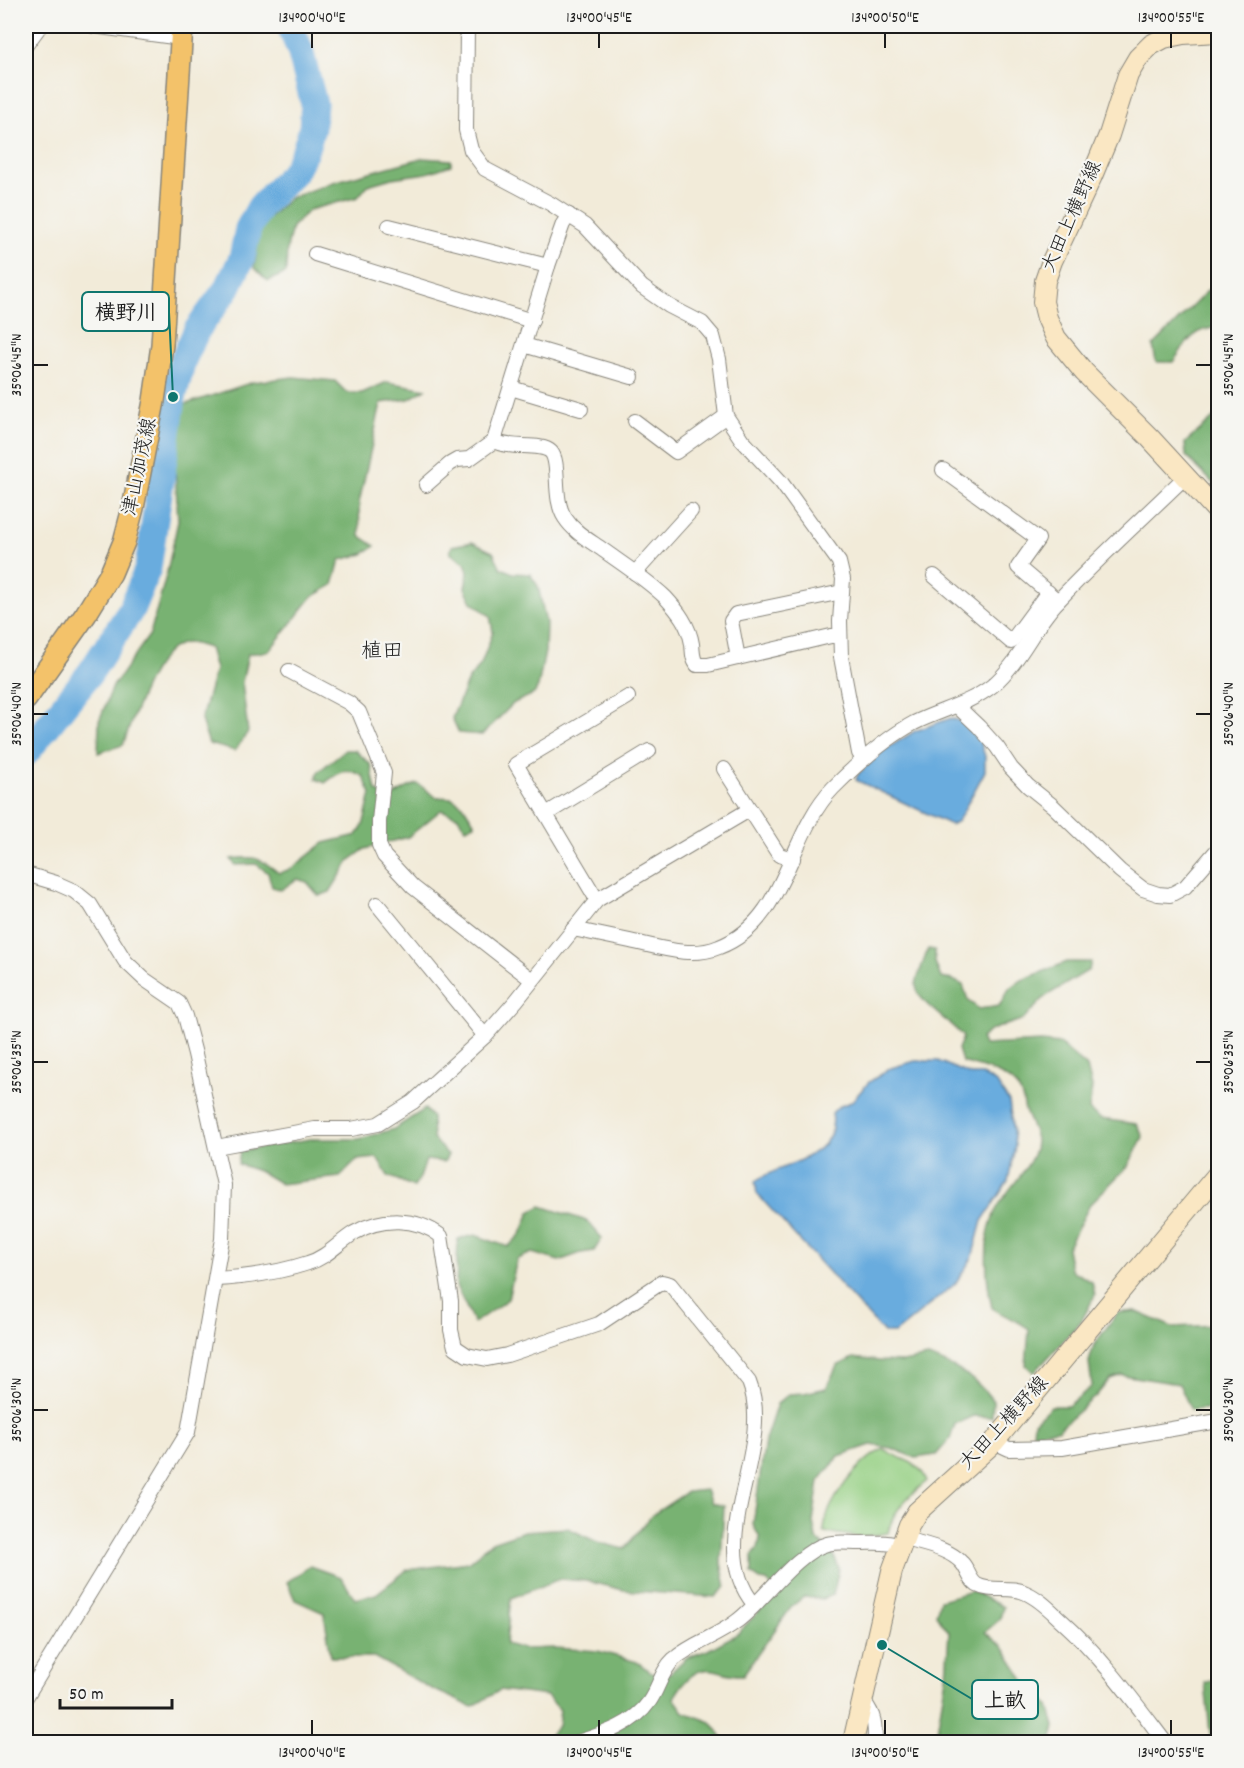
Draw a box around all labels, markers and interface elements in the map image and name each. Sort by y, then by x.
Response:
text: 134°00'40"E [279,8,346,30]
text: 134°00'45"E [566,8,632,30]
text: 134°00'50"E [851,8,919,30]
text: 134°00'55"E [1138,8,1204,30]
street label: 大田上横野線 [1036,156,1110,278]
callout: 横野川 [82,292,169,331]
text: 横野川 [95,300,158,330]
text: 35°06'45"N [7,334,29,396]
text: 35°06'45"N [1219,334,1241,396]
street label: 津山加茂線 [117,415,165,519]
district label: 植田 [361,638,403,668]
text: 35°06'40"N [7,682,29,746]
text: 35°06'40"N [1219,682,1241,746]
text: 35°06'35"N [7,1030,29,1094]
text: 35°06'35"N [1219,1030,1241,1094]
street label: 大田上横野線 [954,1371,1056,1477]
text: 35°06'30"N [7,1378,29,1442]
text: 35°06'30"N [1219,1378,1241,1442]
scale bar [60,1672,172,1710]
callout: 上畝 [972,1680,1038,1719]
text: 50 m [69,1683,104,1708]
text: 上畝 [984,1688,1026,1718]
text: 134°00'40"E [279,1743,346,1765]
text: 134°00'45"E [566,1743,632,1765]
text: 134°00'50"E [851,1743,919,1765]
text: 134°00'55"E [1138,1743,1204,1765]

